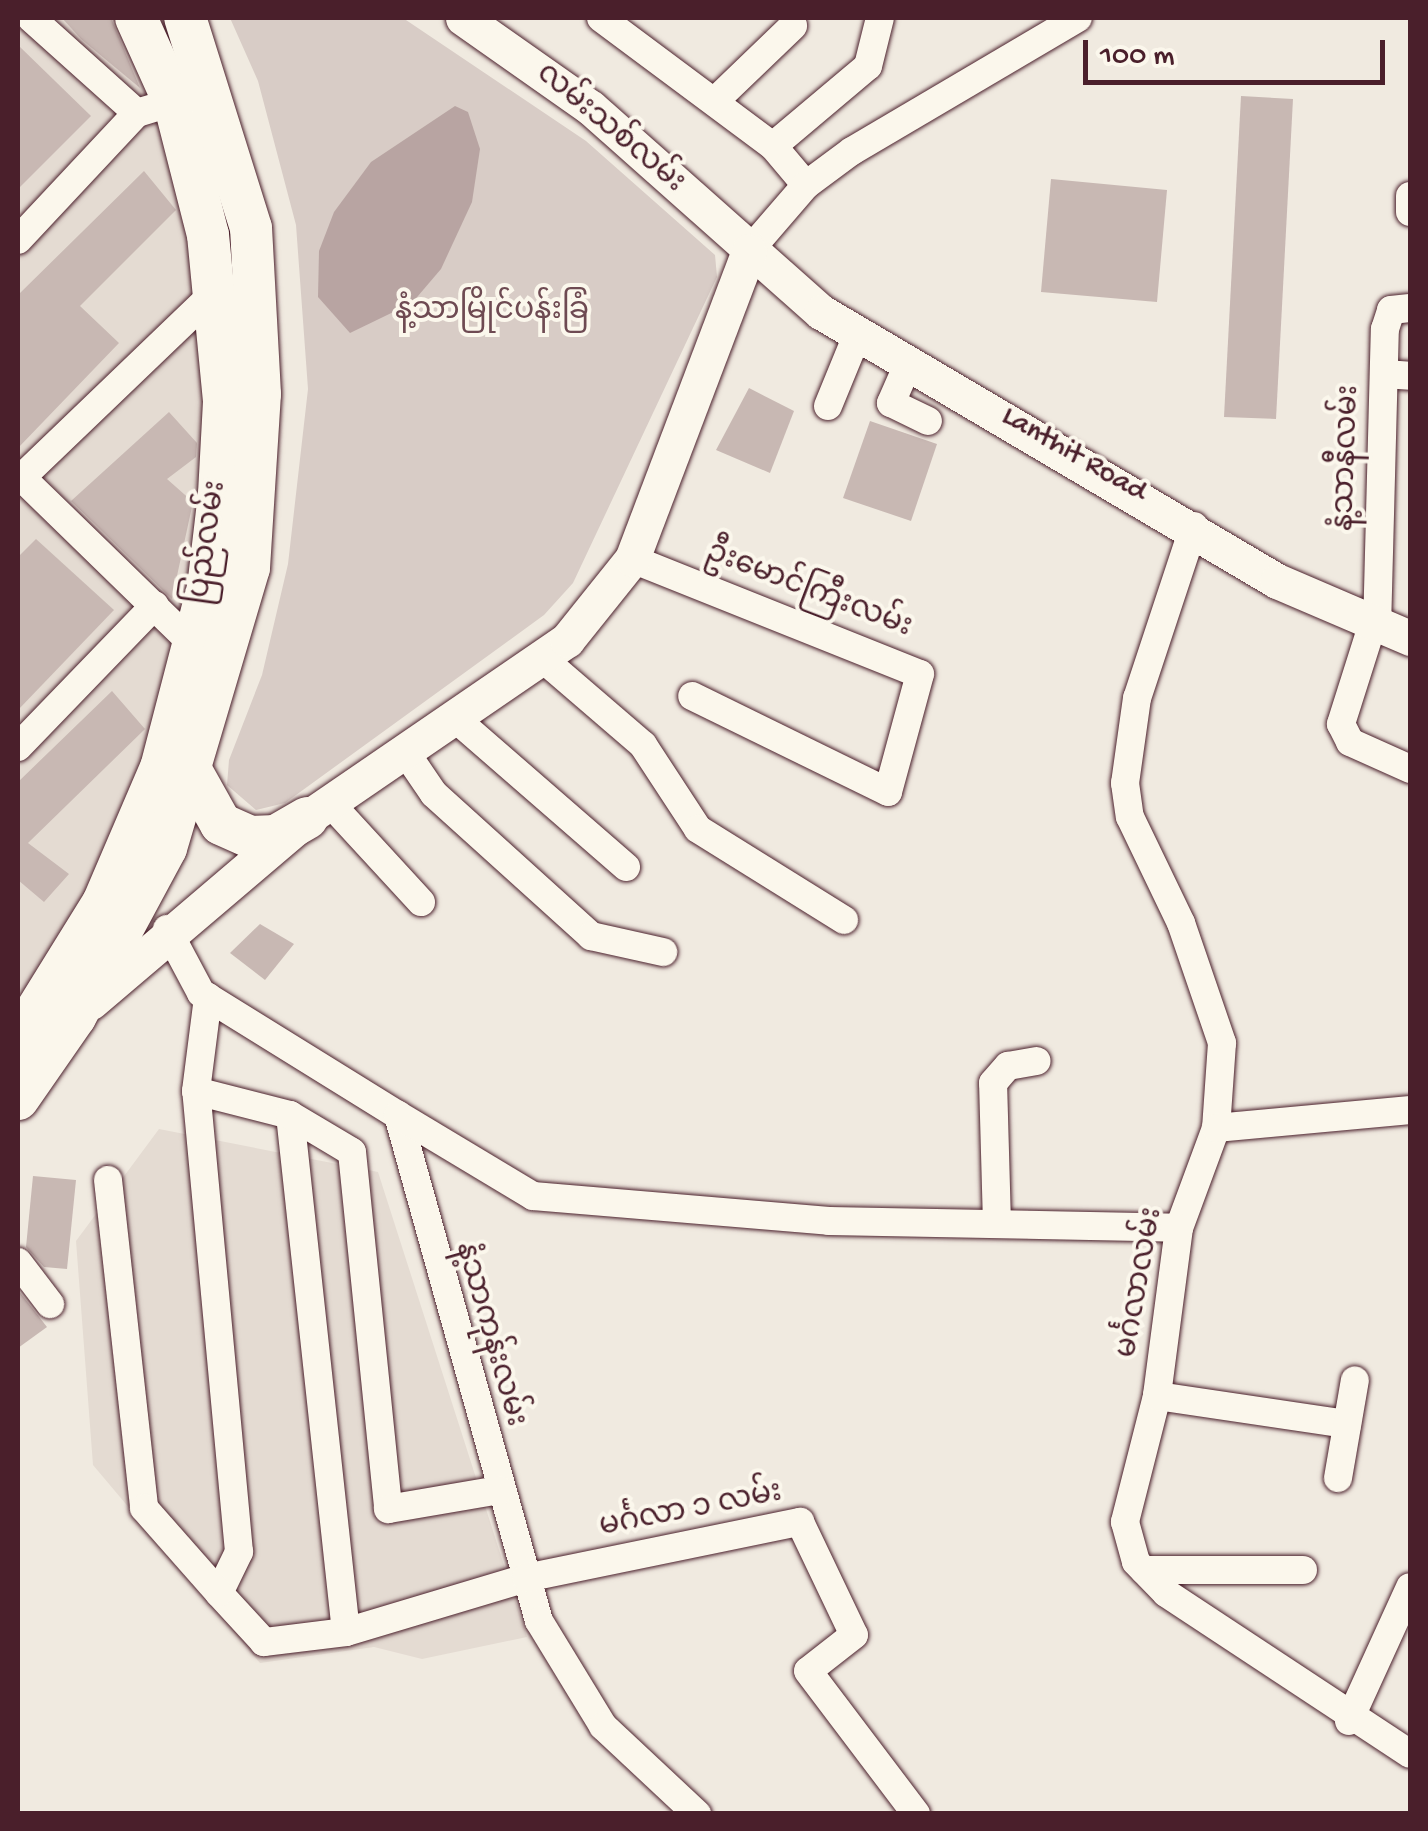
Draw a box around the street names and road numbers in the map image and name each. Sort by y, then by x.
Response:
street label: လမ်းသစ်လမ်း [527,57,691,203]
street label: နံ့သာနီလမ်း [1328,384,1370,532]
street label: Lanthit Road [994,400,1152,512]
street label: ပြည်လမ်း [183,479,237,607]
street label: ဦးမောင်ကြီးလမ်း [700,536,916,648]
street label: မင်္ဂလာလမ်း [1111,1205,1173,1361]
street label: နံ့သာကုန်းလမ်း [444,1239,532,1431]
street label: မင်္ဂလာ ၁ လမ်း [597,1477,785,1547]

